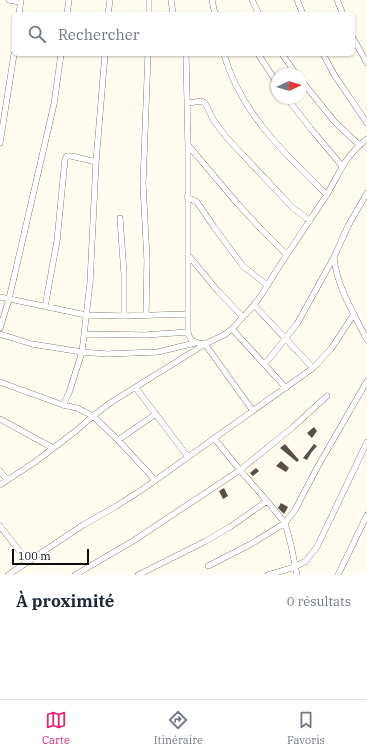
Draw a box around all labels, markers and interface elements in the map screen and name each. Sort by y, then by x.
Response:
search box [12,12,355,56]
icon: search [26,23,48,45]
text: Rechercher [58,25,139,44]
north arrow [271,68,307,104]
scale bar [12,547,89,566]
text: 100 m [18,549,51,563]
text: À proximité [16,590,114,612]
text: 0 résultats [287,593,351,610]
tab: Carte [42,709,70,747]
tab: Itinéraire [154,709,203,747]
tab: Favoris [287,709,325,747]

